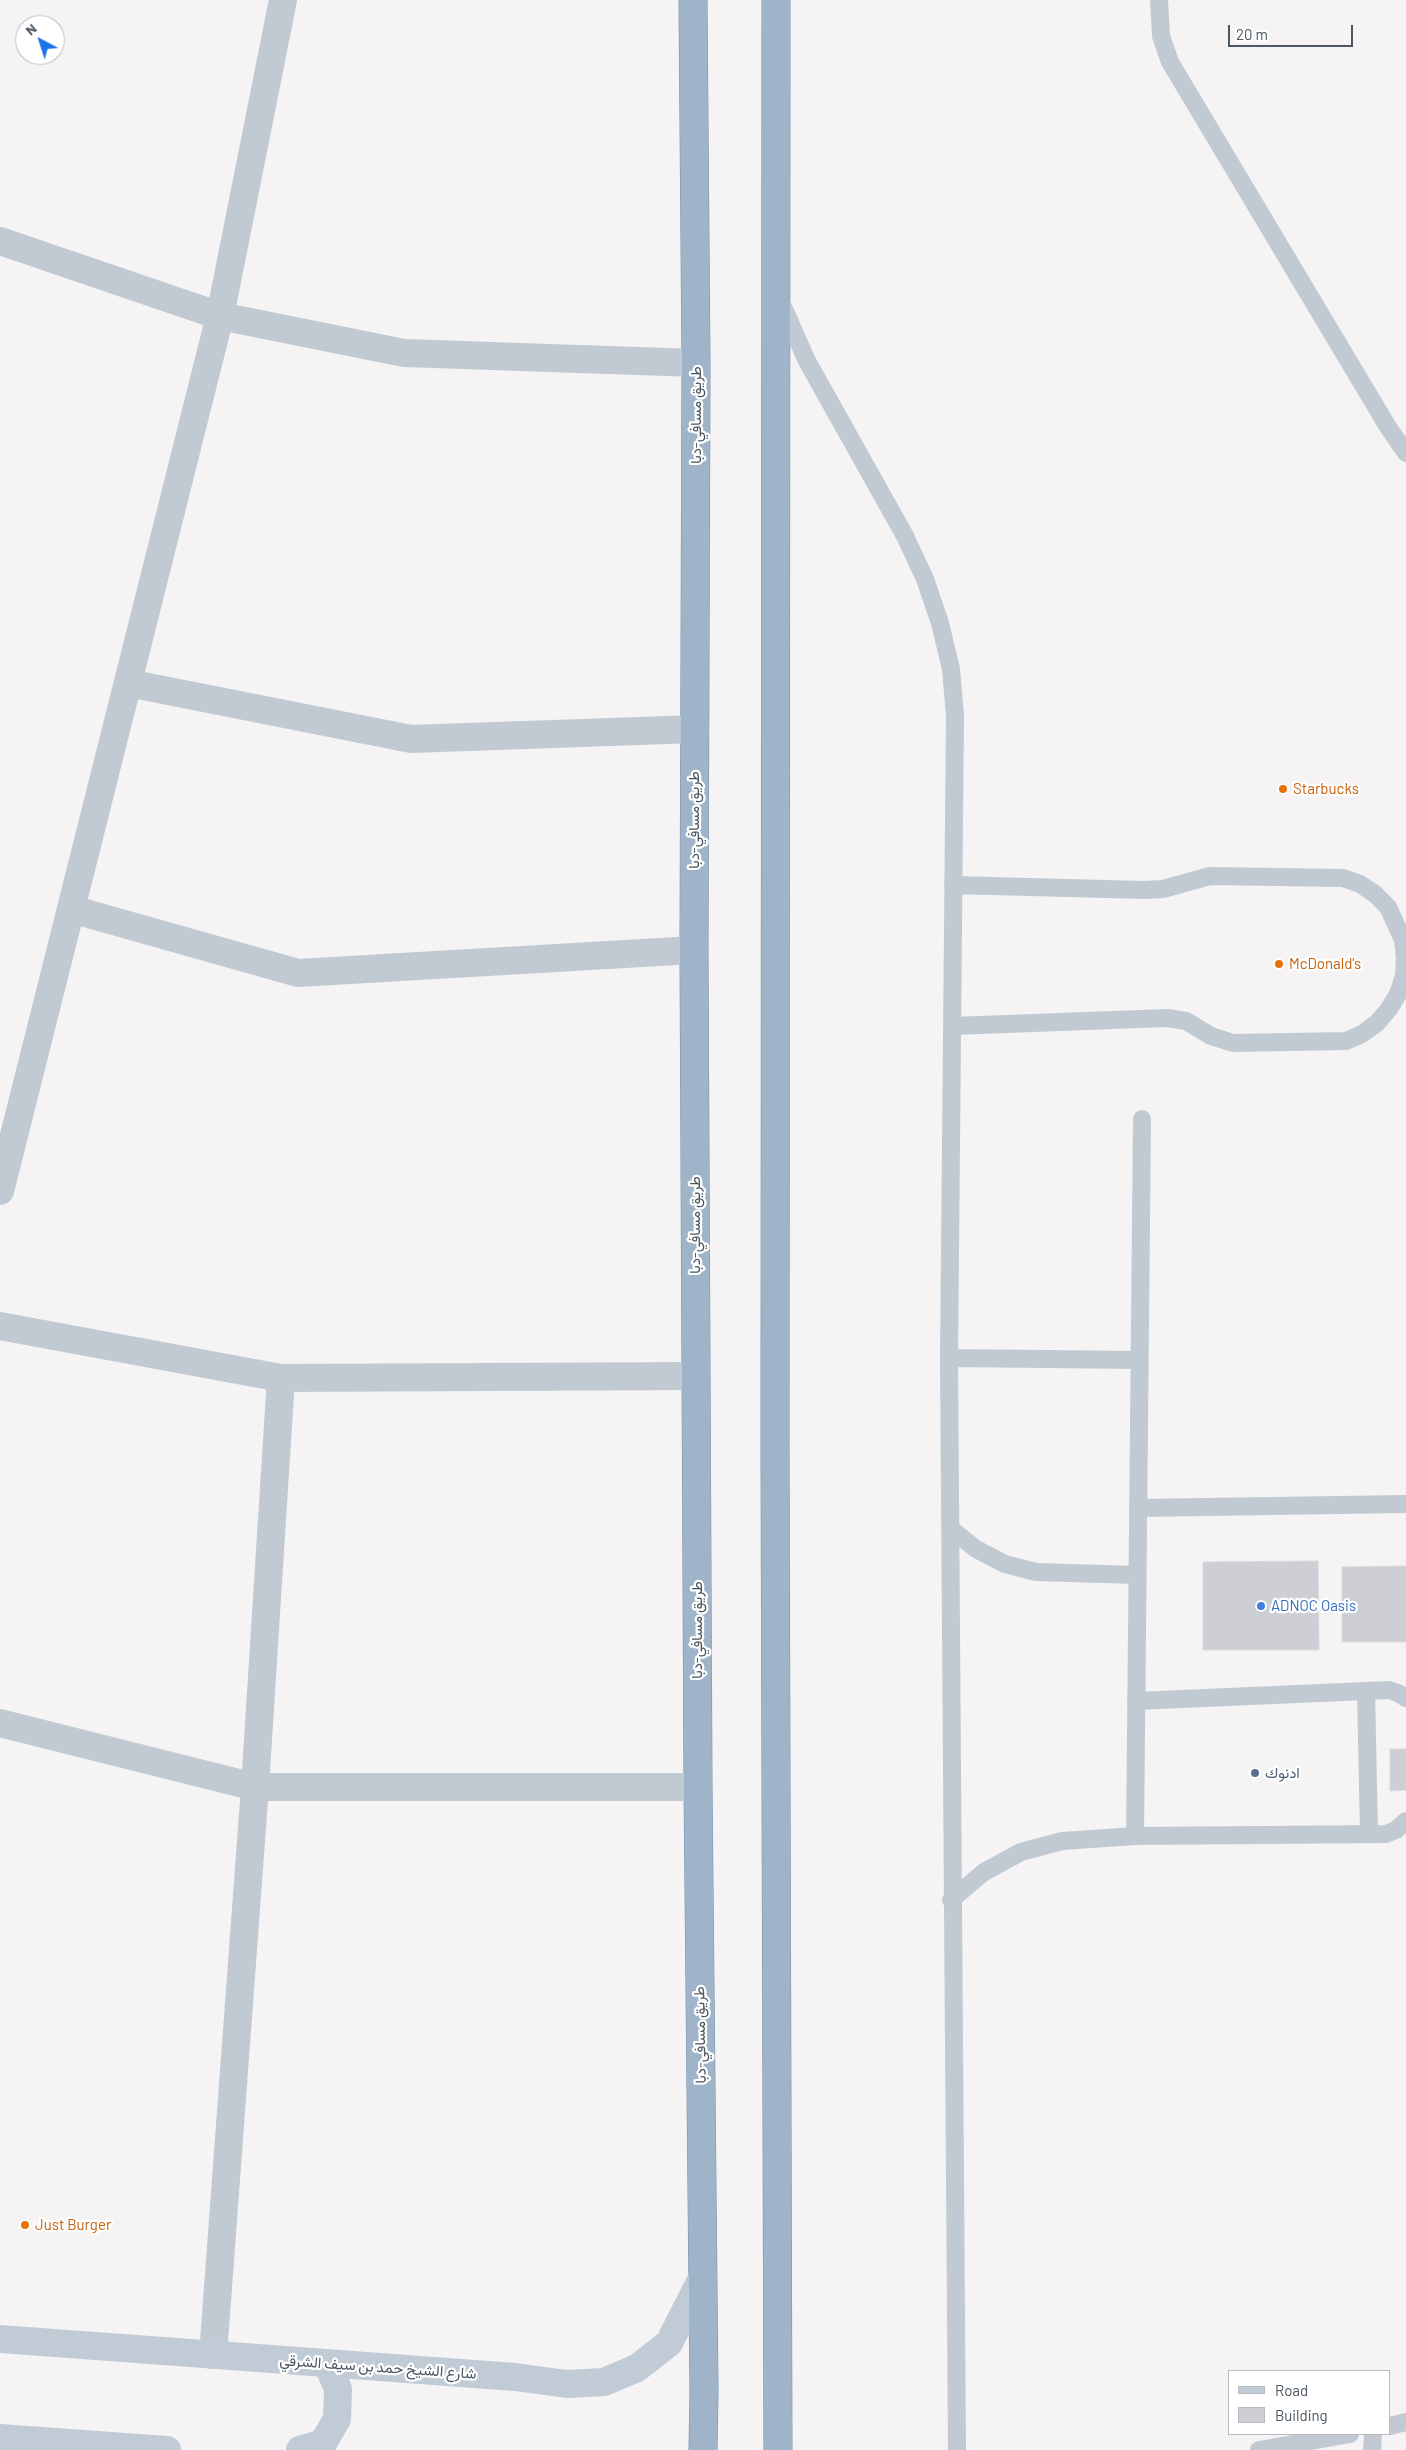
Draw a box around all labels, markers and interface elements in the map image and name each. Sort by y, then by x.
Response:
north arrow [15,15,65,65]
scale bar [1231,15,1356,47]
text: N [22,19,40,38]
text: 20 m [1236,25,1268,43]
street label: طريق مسافي-دبا [687,366,705,464]
street label: طريق مسافي-دبا [685,771,703,869]
place label: Starbucks [1293,780,1359,798]
marker: Starbucks [1277,783,1289,795]
place label: McDonald's [1289,955,1361,973]
marker: McDonald's [1273,958,1285,970]
street label: طريق مسافي-دبا [686,1176,704,1274]
street label: طريق مسافي-دبا [688,1581,706,1679]
place label: ADNOC Oasis [1271,1597,1356,1615]
marker: ADNOC Oasis [1255,1600,1267,1612]
place label: ادنوك [1265,1764,1300,1782]
marker: ادنوك [1249,1767,1261,1779]
street label: طريق مسافي-دبا [690,1986,710,2084]
place label: Just Burger [35,2216,111,2234]
marker: Just Burger [19,2219,31,2231]
street label: شارع الشيخ حمد بن سيف الشرقي [279,2351,477,2383]
legend [1228,2370,1391,2435]
text: Road [1275,2381,1308,2399]
text: Building [1275,2406,1328,2424]

